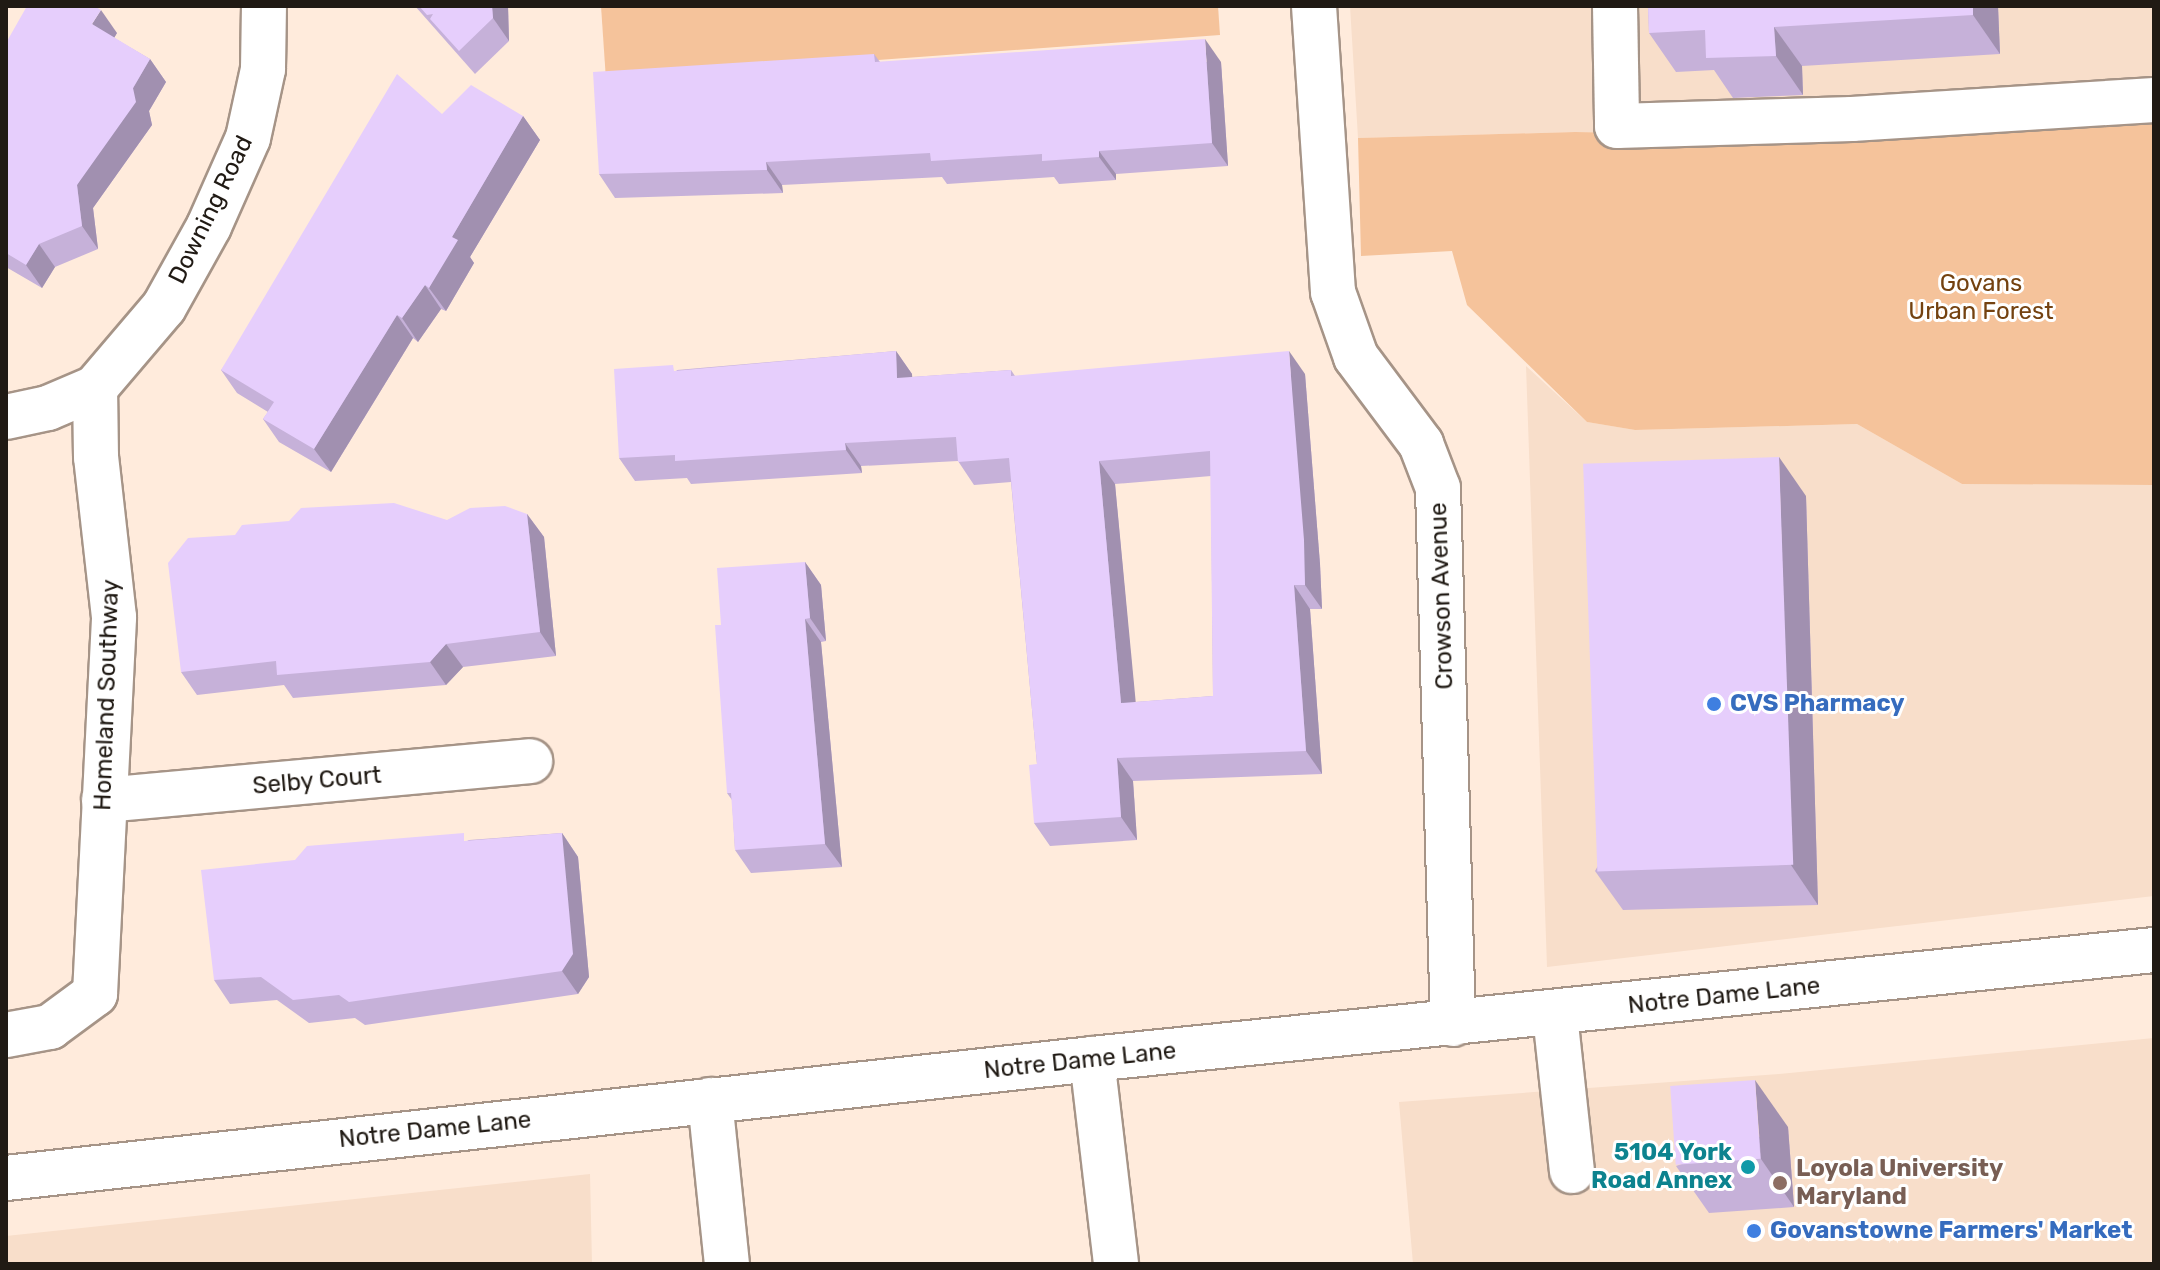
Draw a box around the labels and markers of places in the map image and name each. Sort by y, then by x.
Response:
place label: CVS Pharmacy [1730,690,1905,718]
marker: CVS Pharmacy [1705,695,1723,713]
place label: 5104 York Road Annex [1590,1139,1732,1195]
place label: Loyola University Maryland [1796,1155,2003,1211]
marker: 5104 York Road Annex [1739,1158,1757,1176]
marker: Loyola University Maryland [1771,1174,1789,1192]
place label: Govanstowne Farmers' Market [1770,1217,2133,1245]
marker: Govanstowne Farmers' Market [1745,1222,1763,1240]

